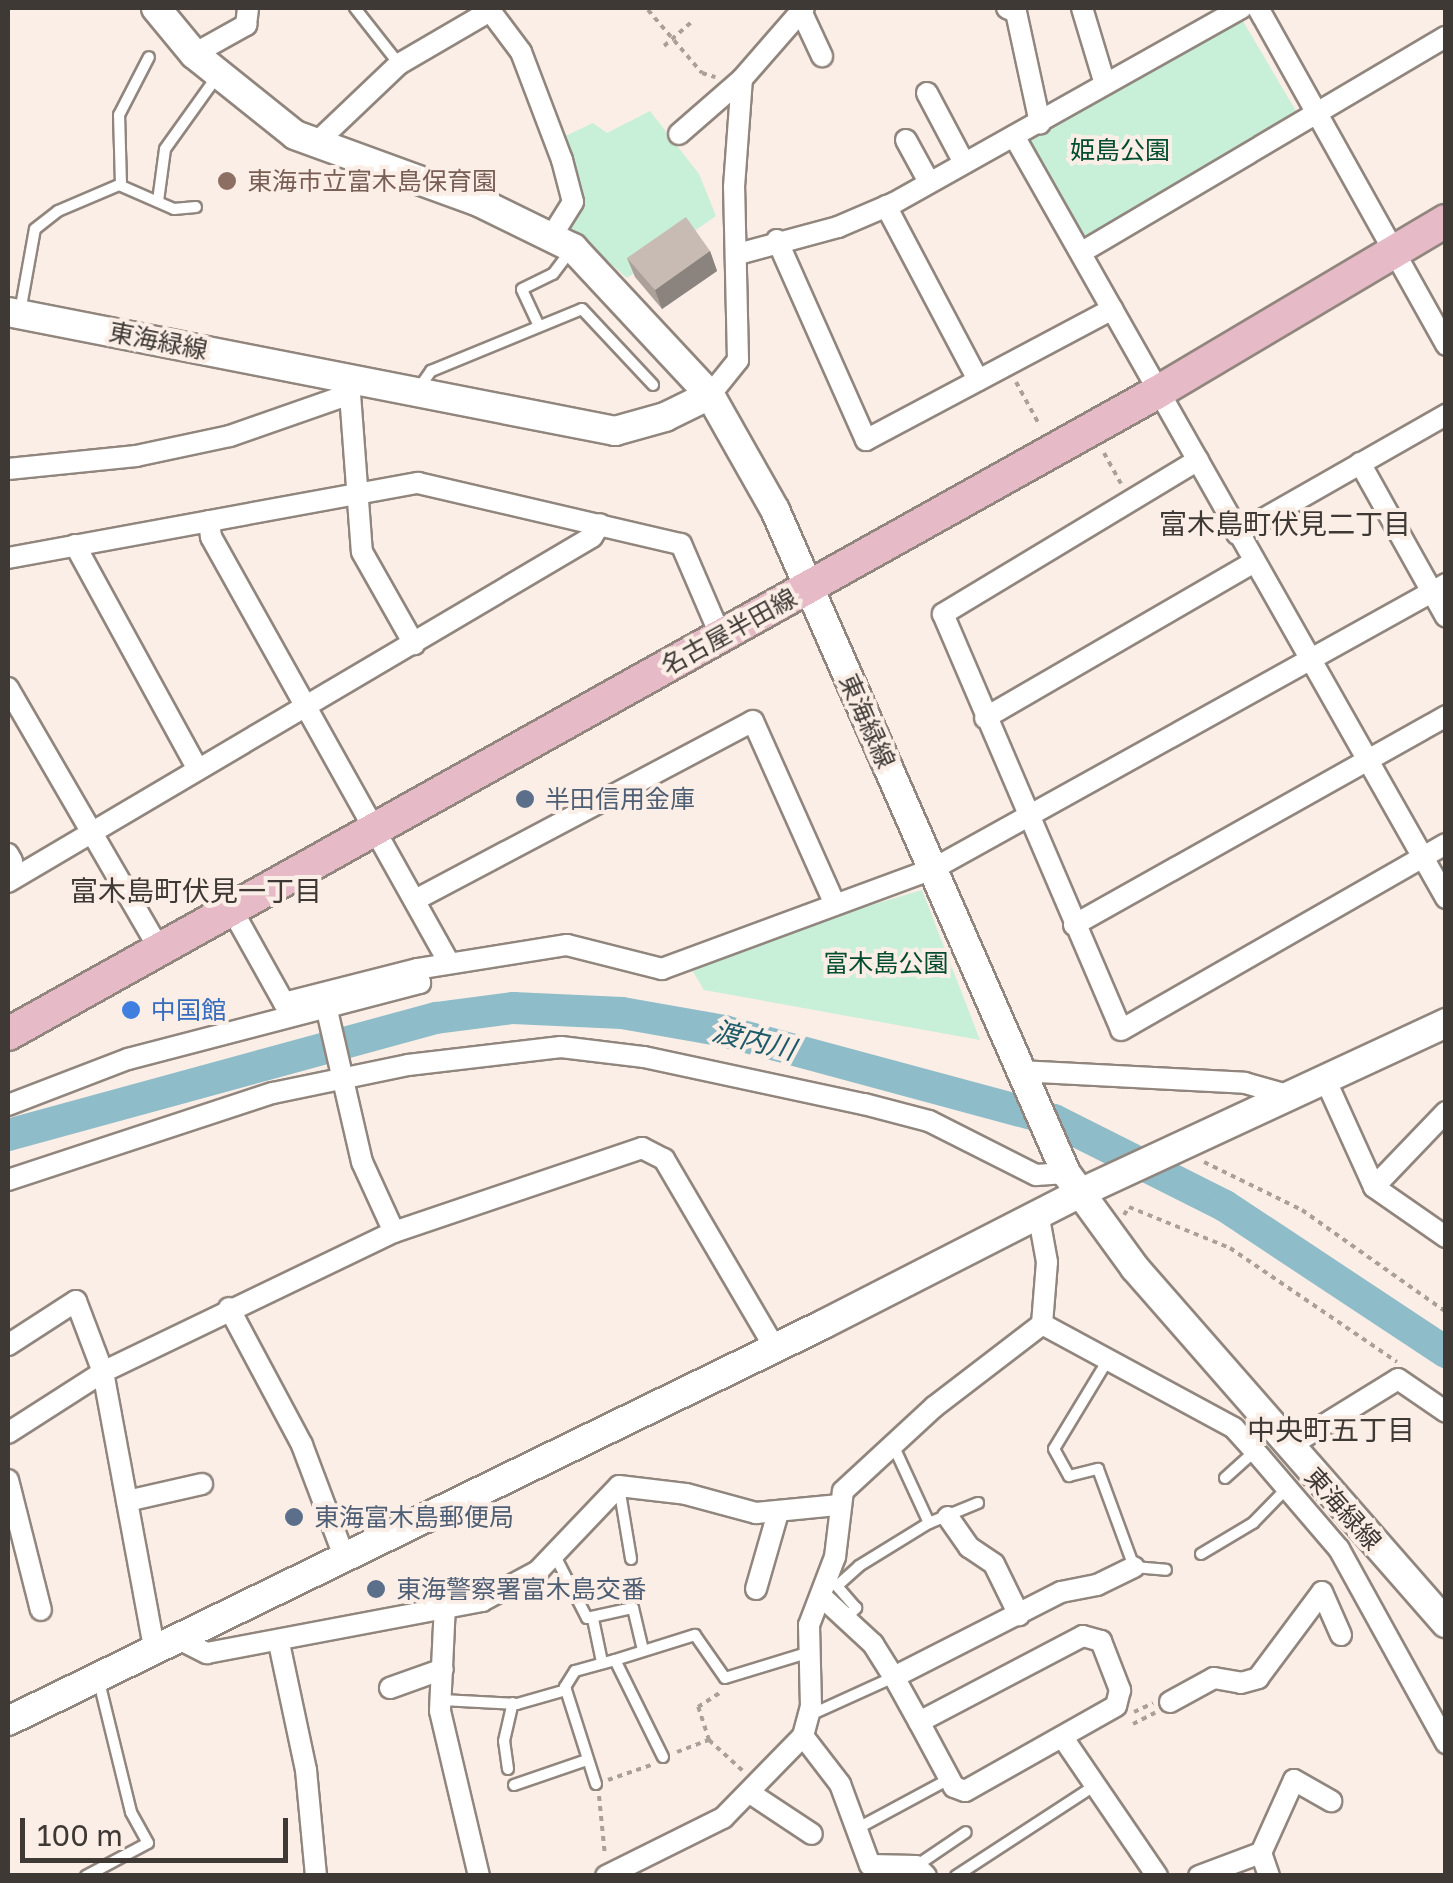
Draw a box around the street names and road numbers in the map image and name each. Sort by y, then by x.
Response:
street label: 東海緑線 [106,317,210,365]
street label: 名古屋半田線 [656,583,802,681]
street label: 東海緑線 [833,669,901,773]
street label: 東海緑線 [1298,1462,1388,1556]

